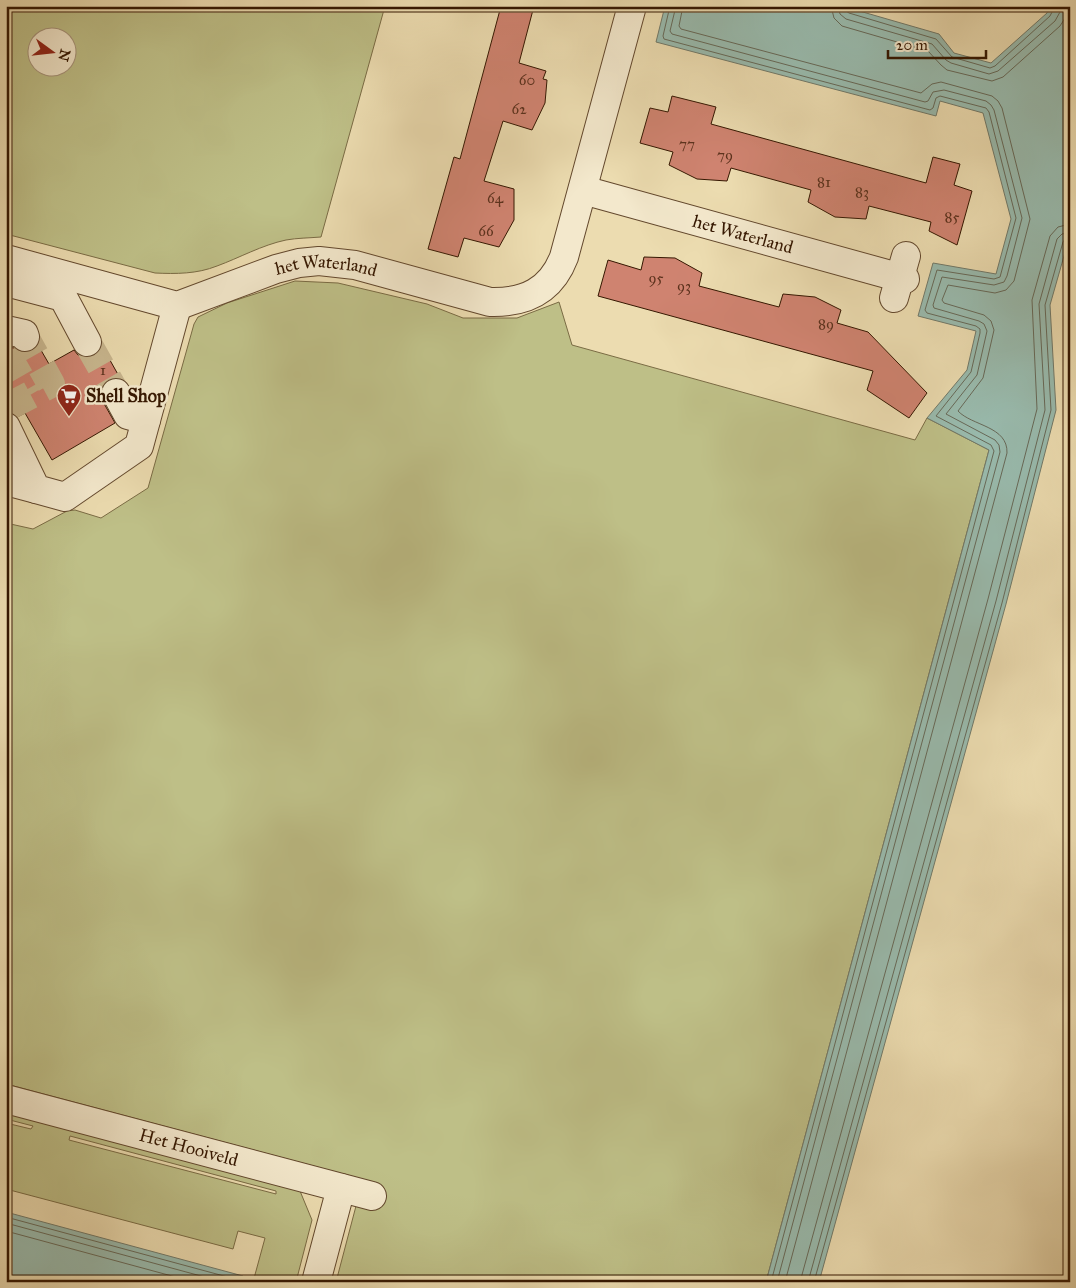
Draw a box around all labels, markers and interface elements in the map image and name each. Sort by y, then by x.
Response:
north arrow [28,28,78,78]
scale bar [888,28,986,60]
text: 20 m [896,36,928,54]
text: N [54,47,74,63]
house number: 60 [519,71,535,89]
house number: 62 [511,100,527,118]
house number: 77 [679,135,695,153]
house number: 79 [717,146,733,164]
house number: 81 [817,173,831,191]
house number: 83 [855,183,869,201]
house number: 64 [487,189,504,207]
house number: 85 [945,208,959,226]
street label: het Waterland [690,210,796,259]
house number: 66 [478,222,495,240]
street label: het Waterland [273,250,380,282]
house number: 95 [648,269,664,287]
house number: 93 [677,277,691,295]
house number: 89 [818,315,834,333]
house number: 1 [100,361,106,379]
supermarket icon: Shell Shop [56,383,82,417]
place label: Shell Shop [86,385,166,408]
street label: Het Hooiveld [137,1124,241,1171]

